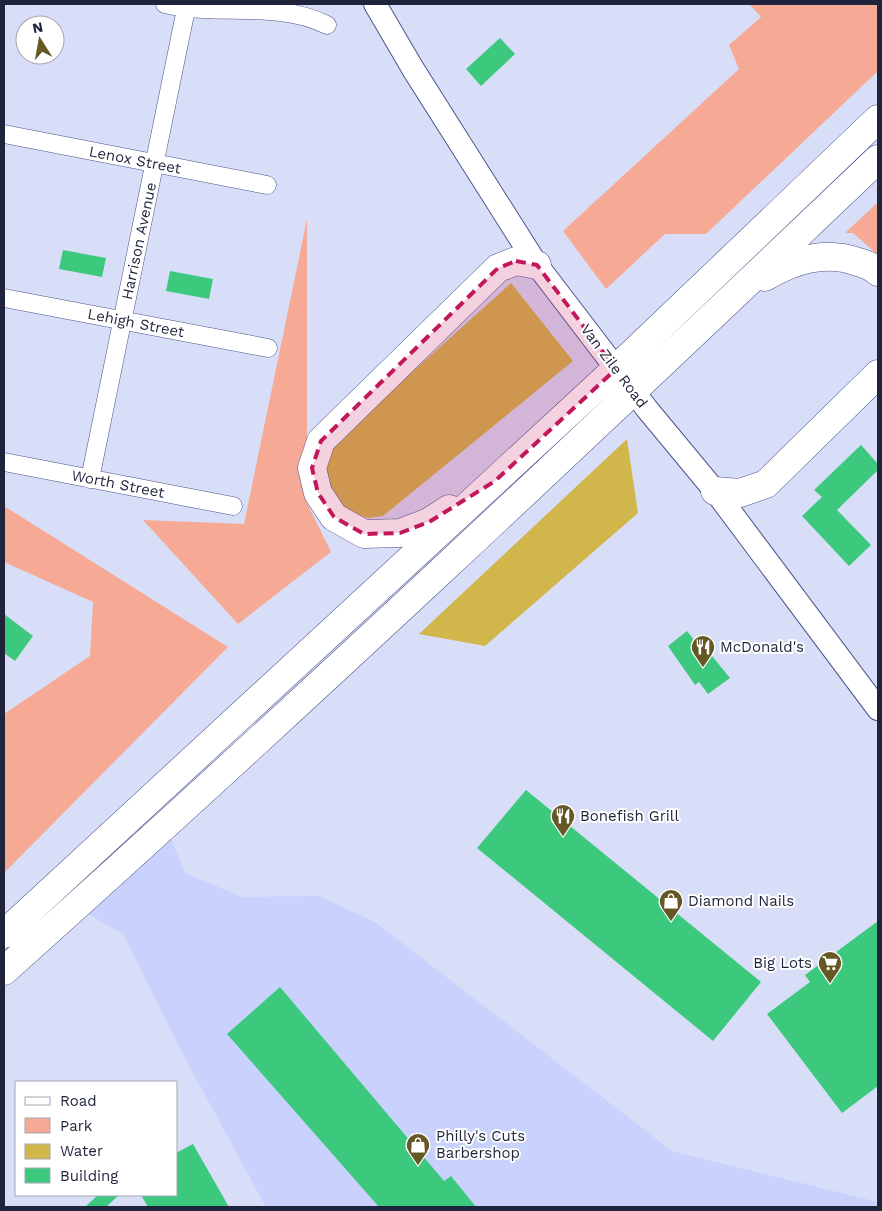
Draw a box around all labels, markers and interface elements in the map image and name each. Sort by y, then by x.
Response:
north arrow [15,15,65,65]
text: N [31,18,44,36]
street label: Lenox Street [87,142,183,178]
street label: Harrison Avenue [118,181,160,301]
street label: Lehigh Street [86,305,187,341]
street label: Van Zile Road [577,321,651,411]
street label: Worth Street [70,466,167,502]
restaurant icon: McDonald's [690,634,716,668]
place label: McDonald's [720,638,804,656]
restaurant icon: Bonefish Grill [550,803,576,837]
place label: Bonefish Grill [580,807,679,825]
shop icon: Diamond Nails [658,888,684,922]
place label: Diamond Nails [688,892,794,910]
supermarket icon: Big Lots [817,950,843,984]
place label: Big Lots [753,954,812,972]
legend [15,1081,178,1196]
text: Road [60,1092,97,1110]
text: Park [60,1117,93,1135]
place label: Philly's Cuts Barbershop [436,1127,525,1162]
shop icon: Philly's Cuts Barbershop [405,1132,431,1166]
text: Water [60,1142,103,1160]
text: Building [60,1167,118,1185]

